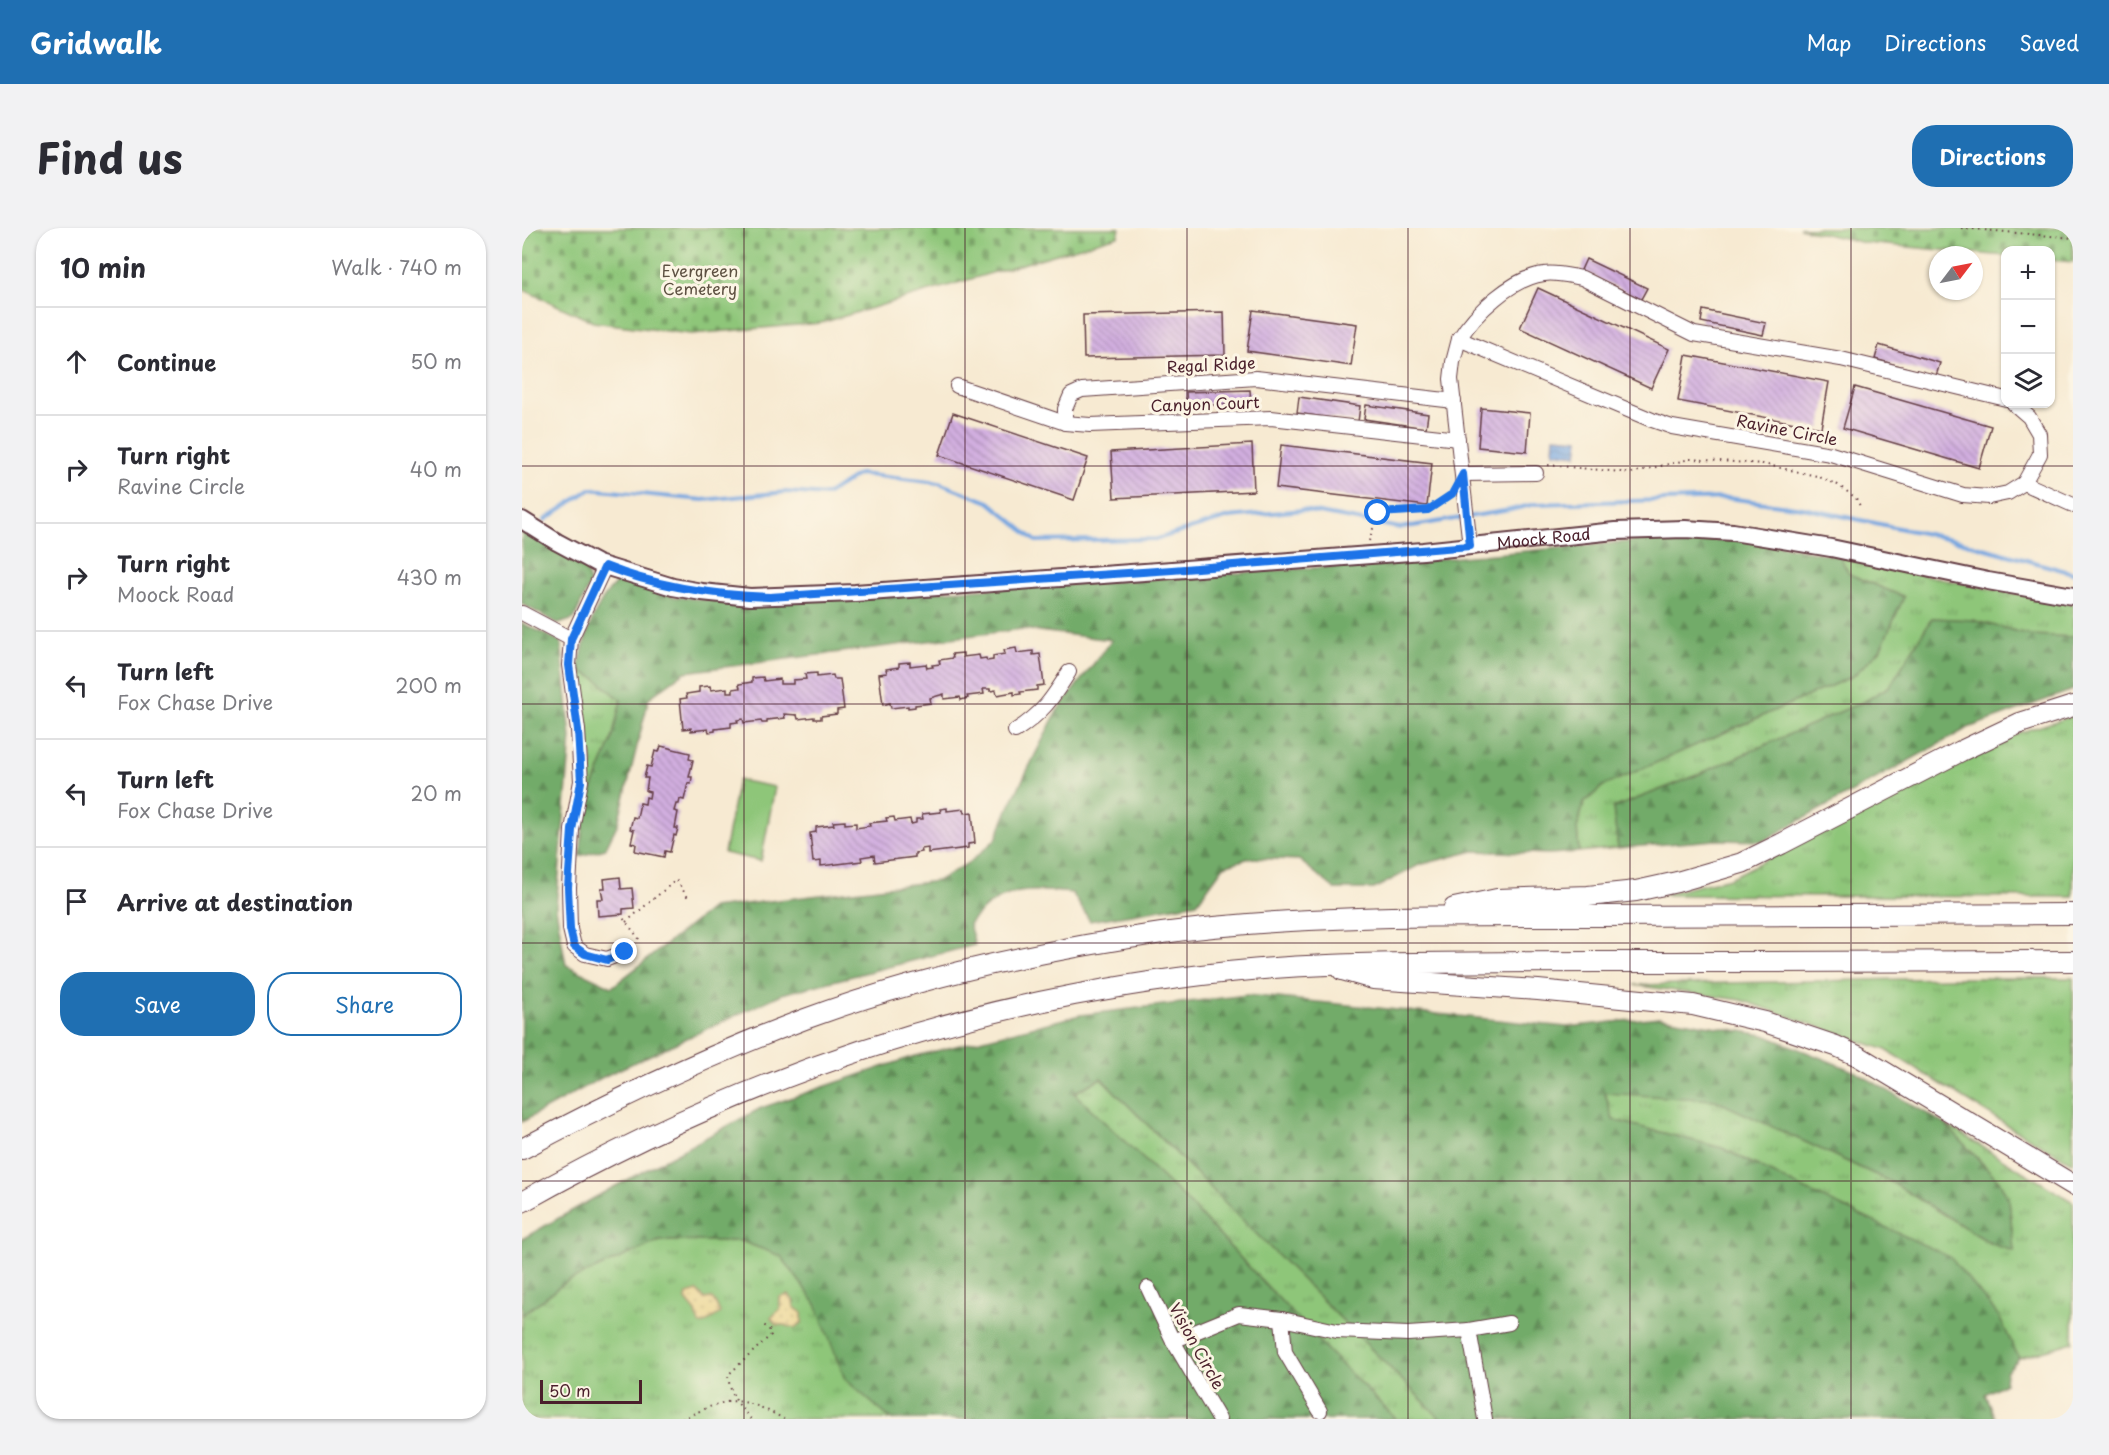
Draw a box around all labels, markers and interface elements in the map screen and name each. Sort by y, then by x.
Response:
text: Gridwalk [30,21,162,64]
text: Map [1806,26,1851,58]
text: Directions [1884,26,1986,58]
text: Saved [2019,26,2079,58]
text: Find us [36,125,183,188]
button: Directions [1912,125,2073,187]
north arrow [1929,246,1983,300]
map controls [2001,246,2055,408]
button: + [2001,246,2055,300]
text: 10 min [60,248,146,287]
text: Walk · 740 m [331,252,462,282]
park label: Evergreen Cemetery [662,258,738,300]
button: − [2001,300,2055,354]
icon: ahead [60,345,93,378]
text: Continue [117,345,216,378]
text: 50 m [410,346,462,376]
street label: Regal Ridge [1166,350,1256,378]
button: layers [2001,354,2055,408]
street label: Canyon Court [1150,389,1260,417]
street label: Ravine Circle [1735,407,1840,451]
text: Turn right [117,438,230,471]
icon: right [60,453,93,486]
text: 40 m [410,454,462,484]
text: Ravine Circle [117,471,245,501]
route start [1364,499,1390,525]
street label: Moock Road [1496,521,1592,554]
text: Turn right [117,546,230,579]
icon: right [60,561,93,594]
text: 430 m [397,562,462,592]
text: Moock Road [117,579,234,609]
text: Turn left [117,654,214,687]
icon: left [60,669,93,702]
text: 200 m [395,670,462,700]
text: Fox Chase Drive [117,687,273,717]
text: Turn left [117,762,214,795]
icon: left [60,777,93,810]
text: 20 m [410,778,462,808]
text: Fox Chase Drive [117,795,273,825]
icon: arrive [60,885,93,918]
text: Arrive at destination [117,885,353,918]
route end [611,938,637,964]
button: Save [60,972,255,1036]
button: Share [267,972,462,1036]
street label: Vision Circle [1164,1298,1232,1393]
scale bar [540,1377,642,1404]
text: 50 m [549,1378,590,1402]

